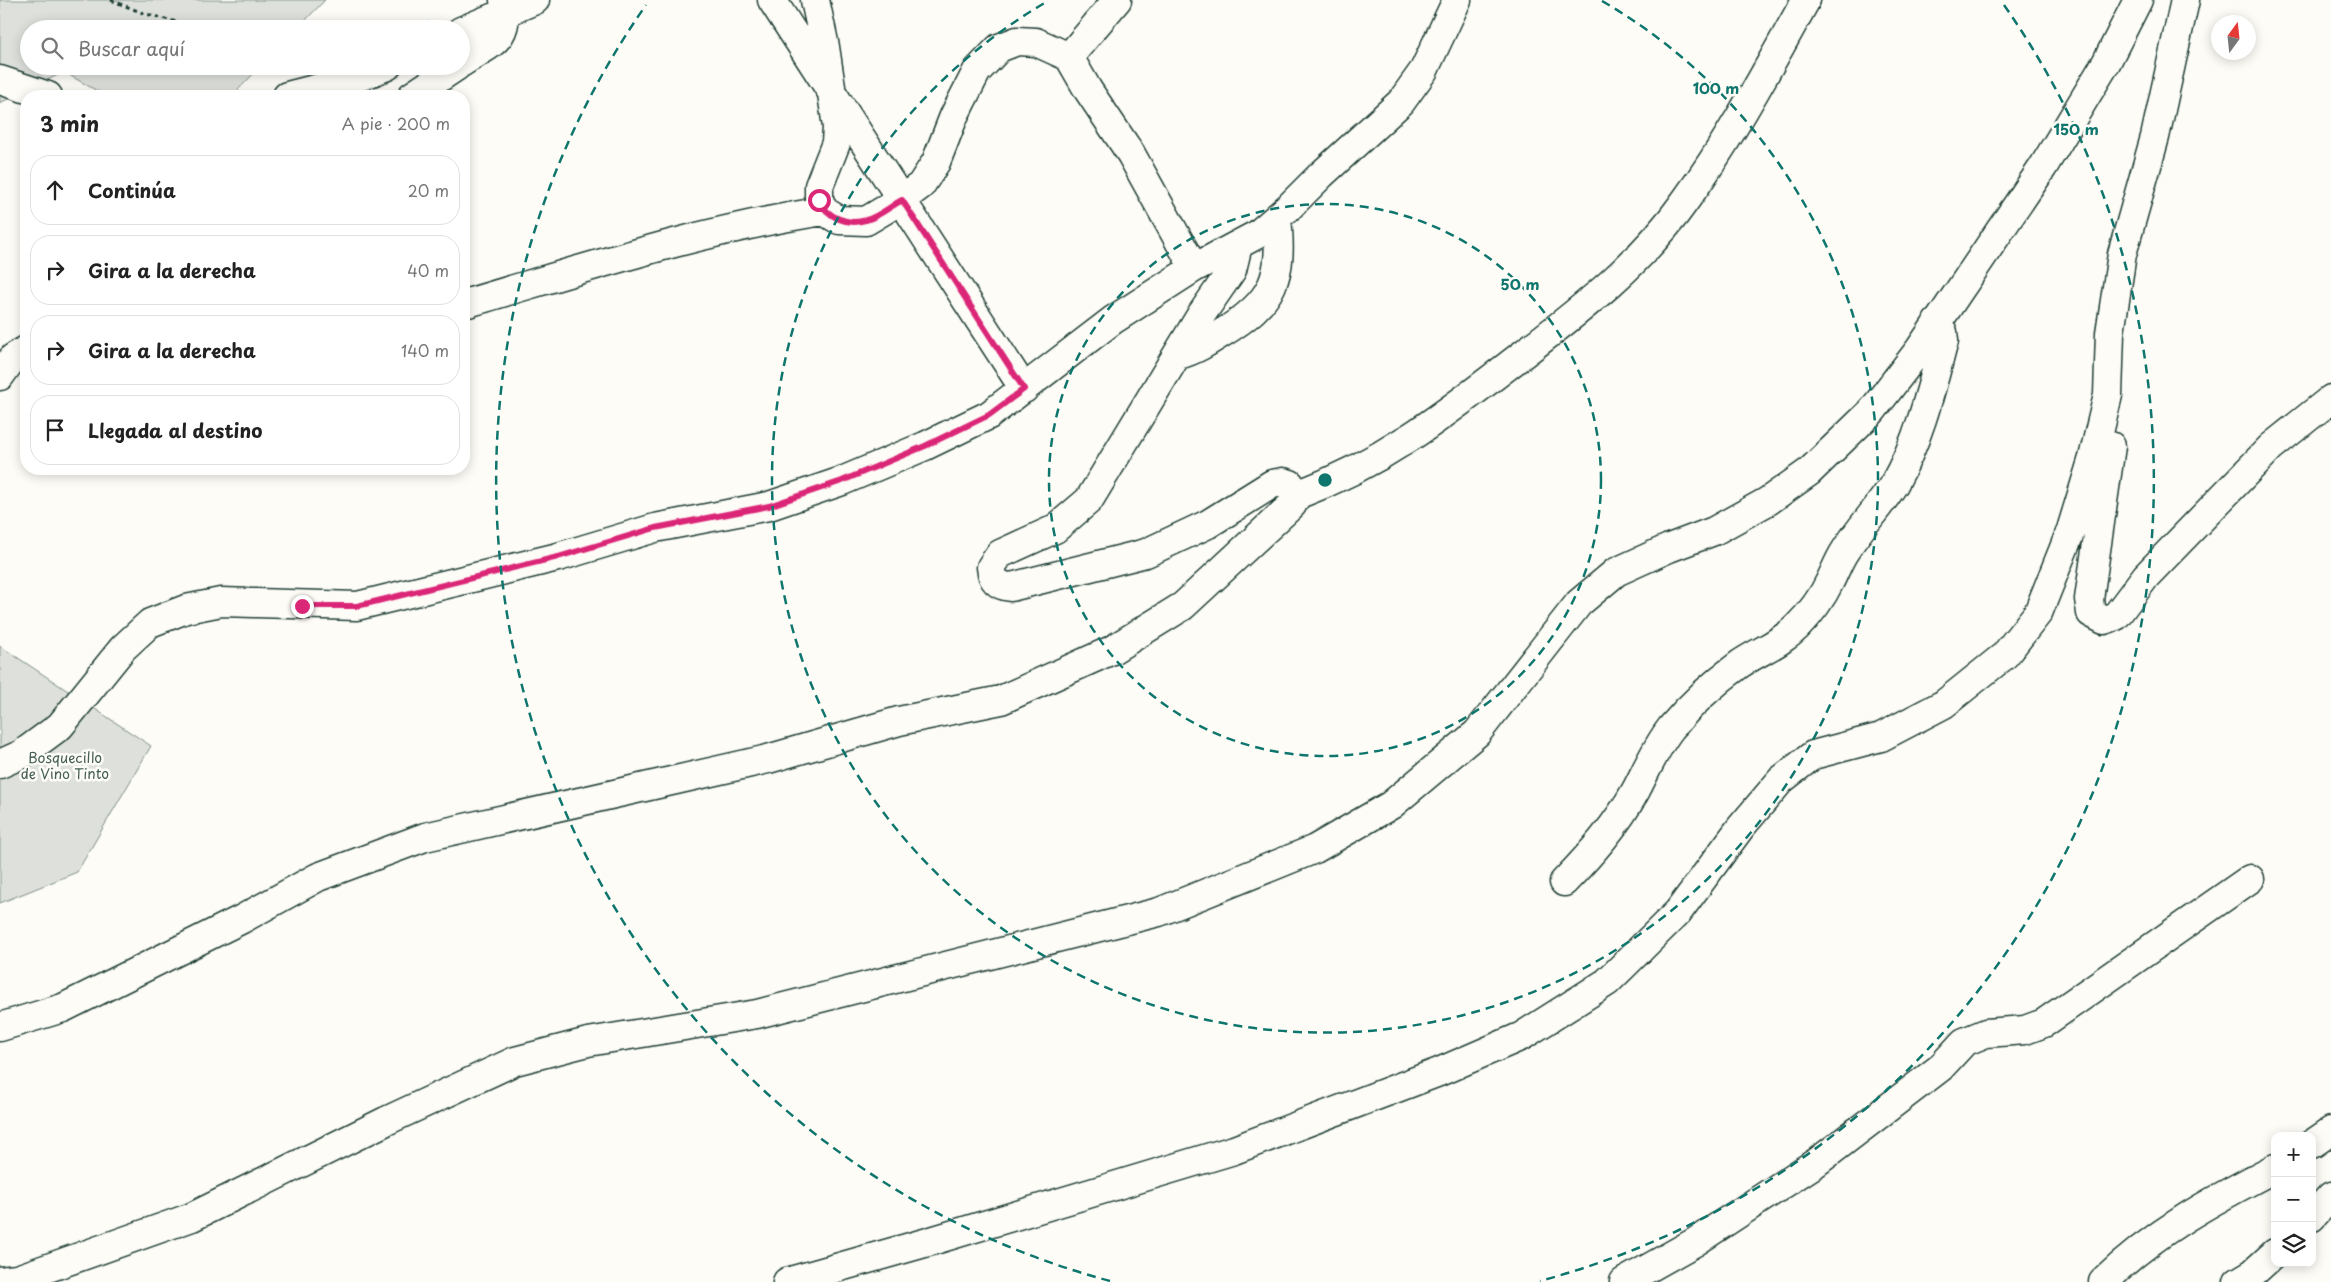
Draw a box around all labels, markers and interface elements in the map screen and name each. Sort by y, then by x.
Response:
north arrow [2211,15,2256,60]
search box [20,20,470,75]
icon: search [38,34,66,62]
text: Buscar aquí [78,34,185,62]
text: 100 m [1693,76,1739,99]
text: 3 min [40,107,99,139]
text: A pie · 200 m [342,111,450,135]
text: 150 m [2053,117,2099,140]
icon: ahead [41,176,69,204]
text: Continúa [88,176,176,204]
text: 20 m [408,178,449,202]
route start [808,189,831,212]
icon: right [41,256,69,284]
text: Gira a la derecha [88,256,256,284]
text: 40 m [407,258,449,282]
text: 50 m [1501,272,1539,295]
icon: right [41,336,69,364]
text: Gira a la derecha [88,336,256,364]
text: 140 m [401,338,449,362]
icon: arrive [41,416,69,444]
text: Llegada al destino [88,416,262,444]
centre of rings [1316,471,1334,489]
route end [291,595,314,618]
park label: Bosquecillo de Vino Tinto [21,747,109,784]
map controls [2271,1132,2316,1267]
button: + [2271,1132,2316,1177]
button: − [2271,1177,2316,1222]
button: layers [2271,1222,2316,1267]

